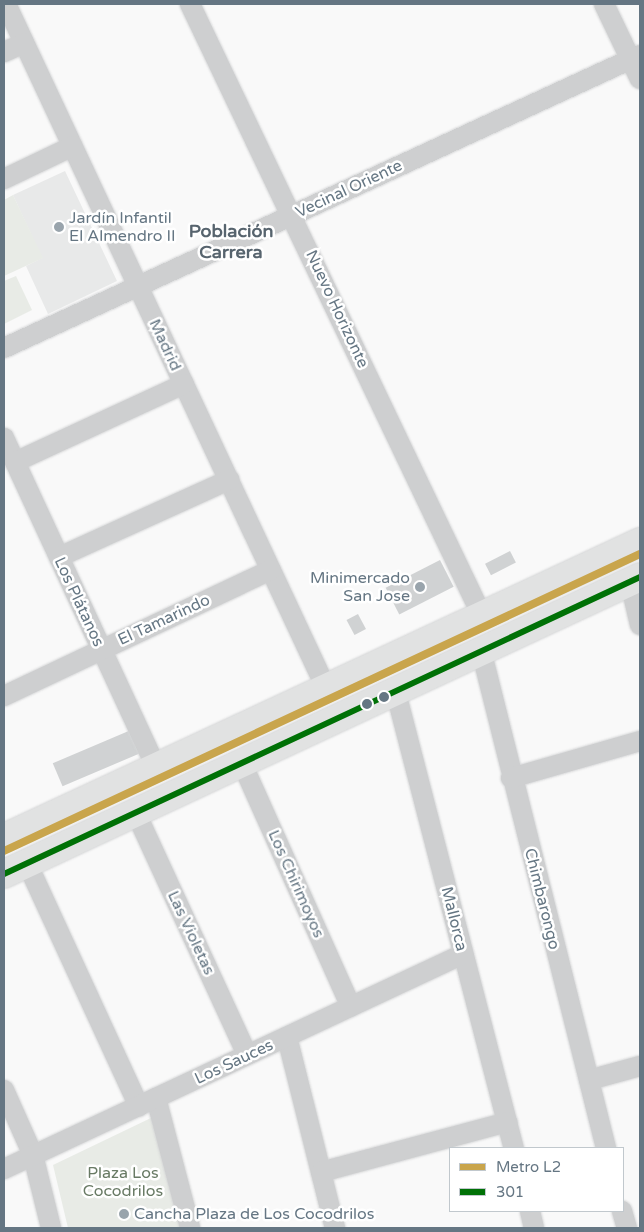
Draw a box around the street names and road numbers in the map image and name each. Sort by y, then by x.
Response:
street label: Vecinal Oriente [293,156,405,222]
street label: Nuevo Horizonte [301,247,373,371]
street label: Madrid [145,316,185,374]
street label: Los Plátanos [50,554,108,650]
street label: El Tamarindo [115,590,213,650]
street label: Los Chirimoyos [264,827,328,941]
street label: Chimbarongo [520,846,564,952]
street label: Mallorca [437,885,471,953]
street label: Las Violetas [163,888,219,978]
street label: Los Sauces [192,1035,276,1089]

